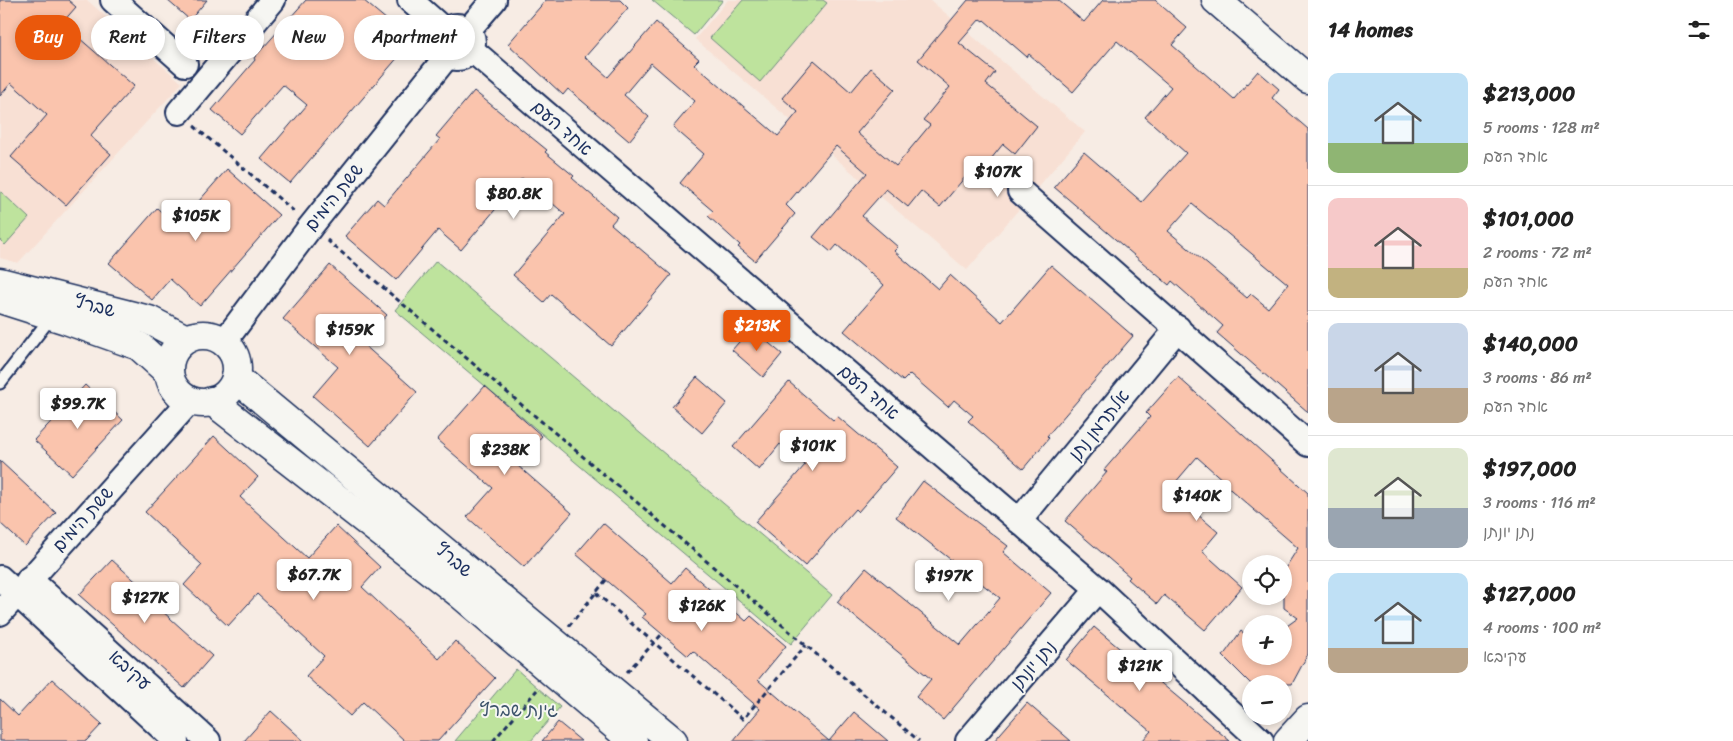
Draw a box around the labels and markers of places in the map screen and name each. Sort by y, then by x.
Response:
pin: $107K [963,156,1033,198]
pin: $80.8K [473,178,555,220]
pin: $105K [161,200,231,242]
pin: $213K [722,310,792,352]
pin: $159K [315,314,385,356]
pin: $99.7K [37,388,119,430]
pin: $101K [778,430,848,472]
pin: $238K [470,434,540,476]
pin: $140K [1162,480,1232,522]
pin: $67.7K [273,558,355,601]
pin: $197K [914,560,984,602]
pin: $127K [110,582,180,624]
pin: $126K [667,590,737,632]
pin: $121K [1105,650,1175,692]

